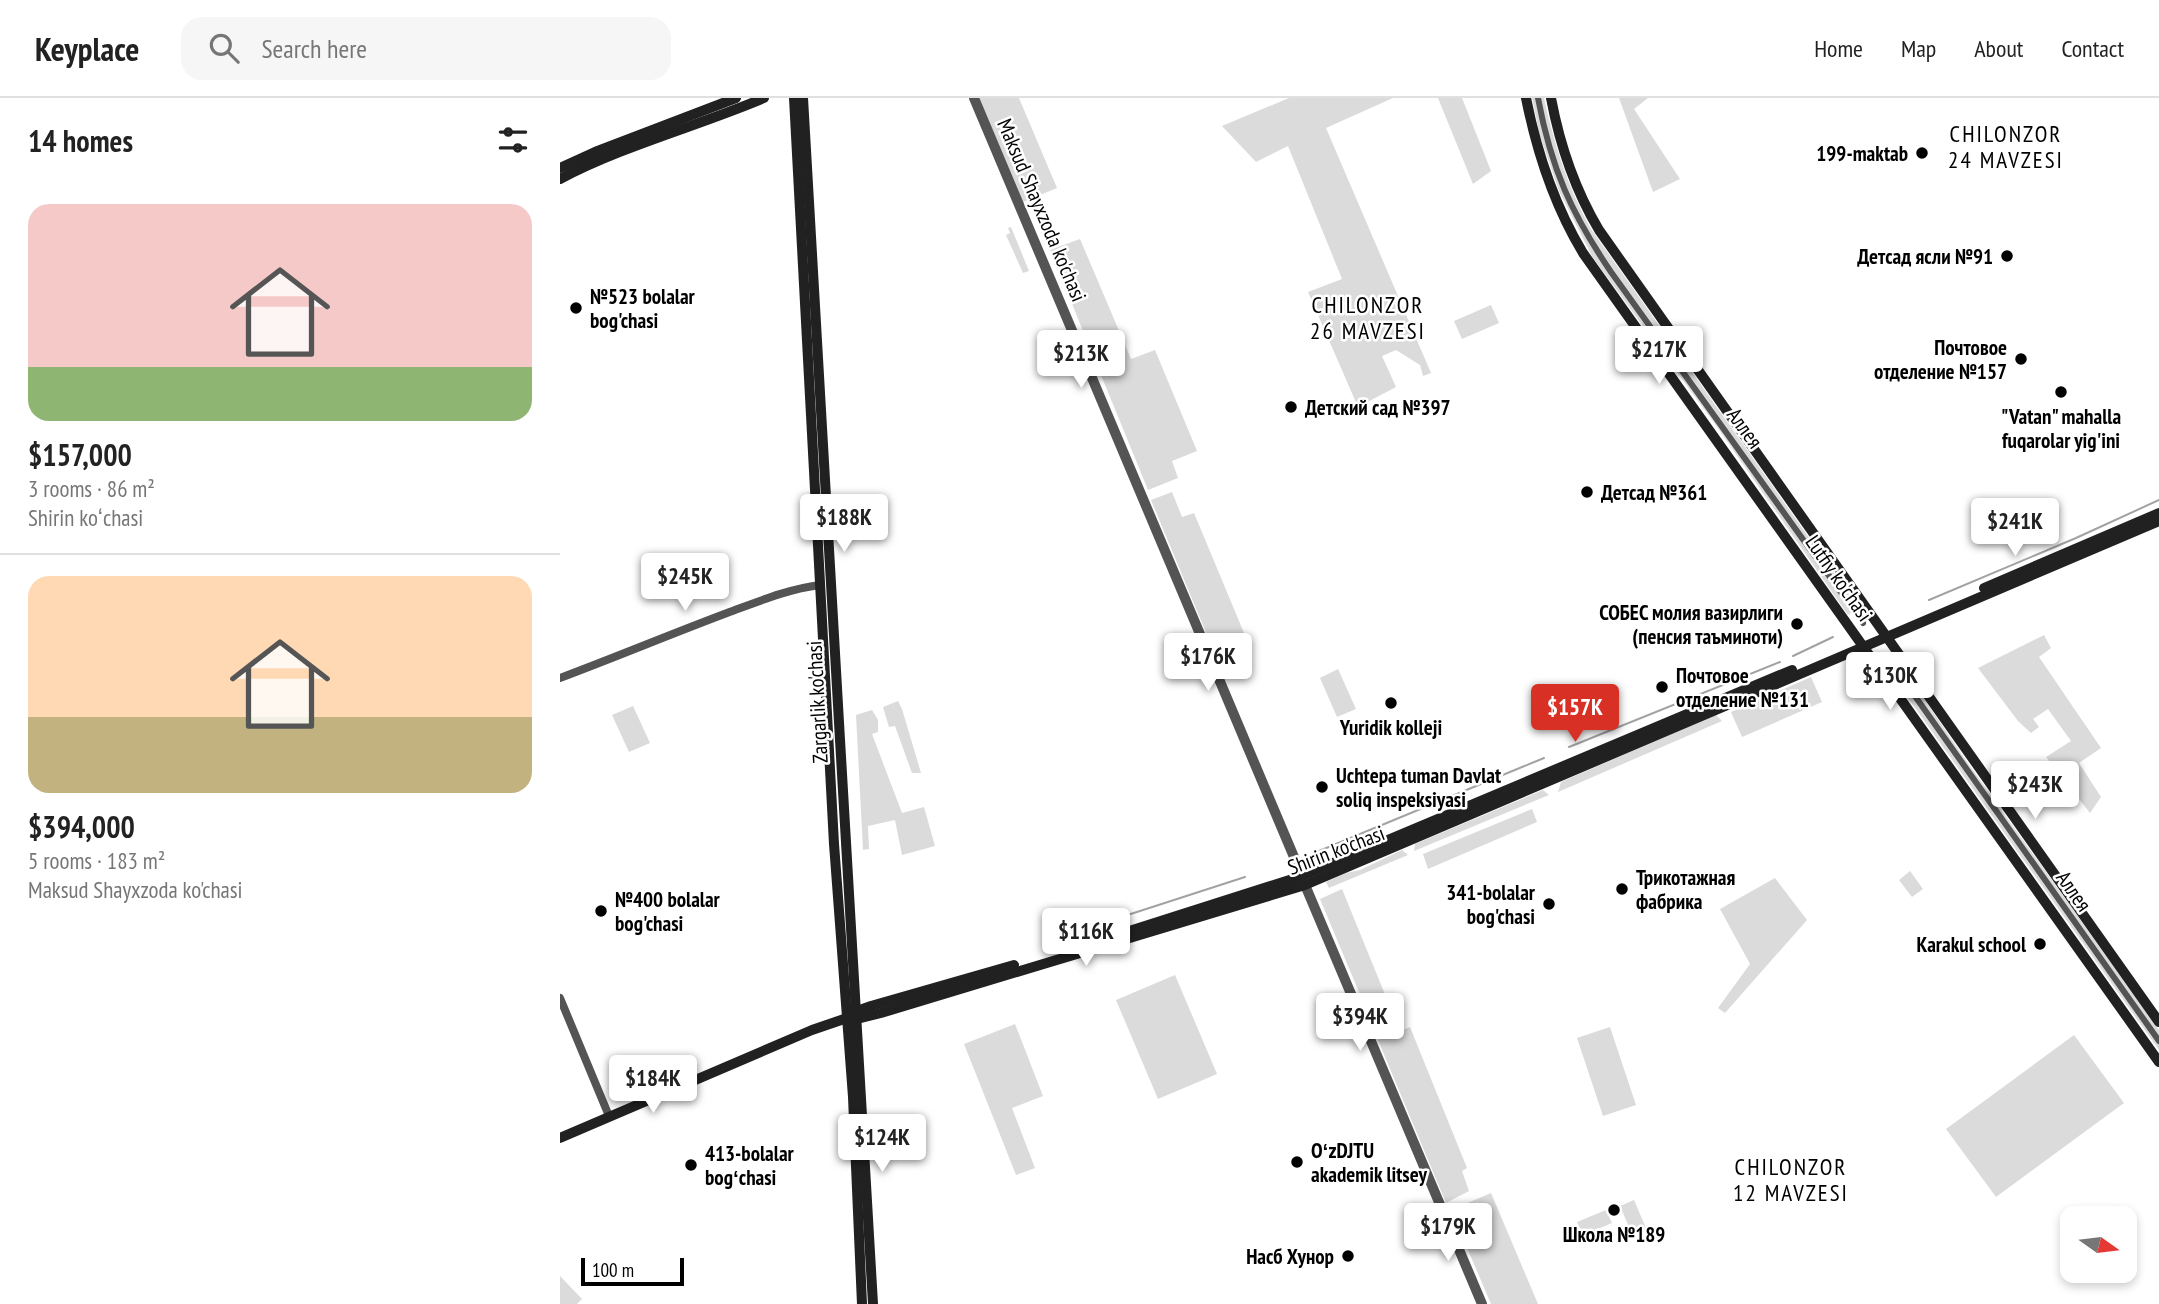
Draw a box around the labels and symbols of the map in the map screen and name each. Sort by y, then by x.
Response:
street label: Maksud Shayxzoda ko'chasi [991,115,1093,305]
district label: CHILONZOR 24 MAVZESI [1948,119,2064,174]
place label: 199-maktab [1816,140,1908,167]
marker: 199-maktab [1914,145,1930,161]
place label: Детсад ясли №91 [1857,243,1993,270]
marker: Детсад ясли №91 [1999,248,2015,264]
place label: №523 bolalar bog'chasi [590,283,696,334]
district label: CHILONZOR 26 MAVZESI [1310,290,1426,345]
marker: №523 bolalar bog'chasi [568,300,584,316]
pin: $217K [1610,327,1708,386]
pin: $213K [1032,330,1130,390]
place label: Почтовое отделение №157 [1874,334,2007,385]
marker: Почтовое отделение №157 [2013,351,2029,367]
marker: "Vatan" mahalla fuqarolar yig'ini [2053,384,2069,400]
place label: Детский сад №397 [1305,394,1451,421]
marker: Детский сад №397 [1283,399,1299,415]
street label: Аллея [1721,402,1769,454]
place label: "Vatan" mahalla fuqarolar yig'ini [2001,403,2121,454]
place label: Детсад №361 [1601,479,1707,506]
marker: Детсад №361 [1579,484,1595,500]
pin: $188K [795,494,893,554]
pin: $241K [1966,498,2064,558]
street label: Lutfiy ko'chasi [1800,530,1878,626]
pin: $245K [636,554,734,613]
place label: СОБЕС молия вазирлиги (пенсия таъминоти) [1599,599,1783,650]
marker: СОБЕС молия вазирлиги (пенсия таъминоти) [1789,616,1805,632]
pin: $176K [1159,634,1257,693]
street label: Zargarlik ko'chasi [800,640,834,764]
pin: $130K [1841,652,1939,712]
place label: Почтовое отделение №131 [1676,662,1809,713]
marker: Почтовое отделение №131 [1654,679,1670,695]
pin: $157K [1526,684,1624,744]
marker: Yuridik kolleji [1383,695,1399,711]
place label: Yuridik kolleji [1339,714,1442,741]
place label: Uchtepa tuman Davlat soliq inspeksiyasi [1336,762,1501,813]
pin: $243K [1986,762,2084,821]
marker: Uchtepa tuman Davlat soliq inspeksiyasi [1314,779,1330,795]
street label: Shirin ko'chasi [1284,819,1388,881]
place label: Трикотажная фабрика [1636,864,1735,915]
street label: Аллея [2050,865,2098,917]
place label: 341-bolalar bog'chasi [1446,879,1536,930]
marker: Трикотажная фабрика [1614,881,1630,897]
place label: №400 bolalar bog'chasi [615,886,721,937]
marker: 341-bolalar bog'chasi [1541,896,1557,912]
marker: №400 bolalar bog'chasi [593,903,609,919]
pin: $116K [1037,908,1135,968]
place label: Karakul school [1917,931,2027,958]
marker: Karakul school [2032,936,2048,952]
pin: $394K [1311,993,1409,1053]
pin: $184K [604,1056,702,1115]
pin: $124K [833,1114,931,1174]
place label: OʻzDJTU akademik litsey [1311,1137,1427,1188]
place label: 413-bolalar bogʻchasi [705,1140,795,1191]
district label: CHILONZOR 12 MAVZESI [1733,1152,1849,1207]
marker: OʻzDJTU akademik litsey [1289,1154,1305,1170]
marker: 413-bolalar bogʻchasi [683,1157,699,1173]
marker: Школа №189 [1606,1202,1622,1218]
pin: $179K [1399,1204,1497,1263]
north arrow [2060,1206,2137,1283]
place label: Школа №189 [1563,1221,1665,1248]
place label: Насб Хунор [1246,1243,1334,1270]
marker: Насб Хунор [1340,1248,1356,1264]
scale bar [581,1255,684,1287]

